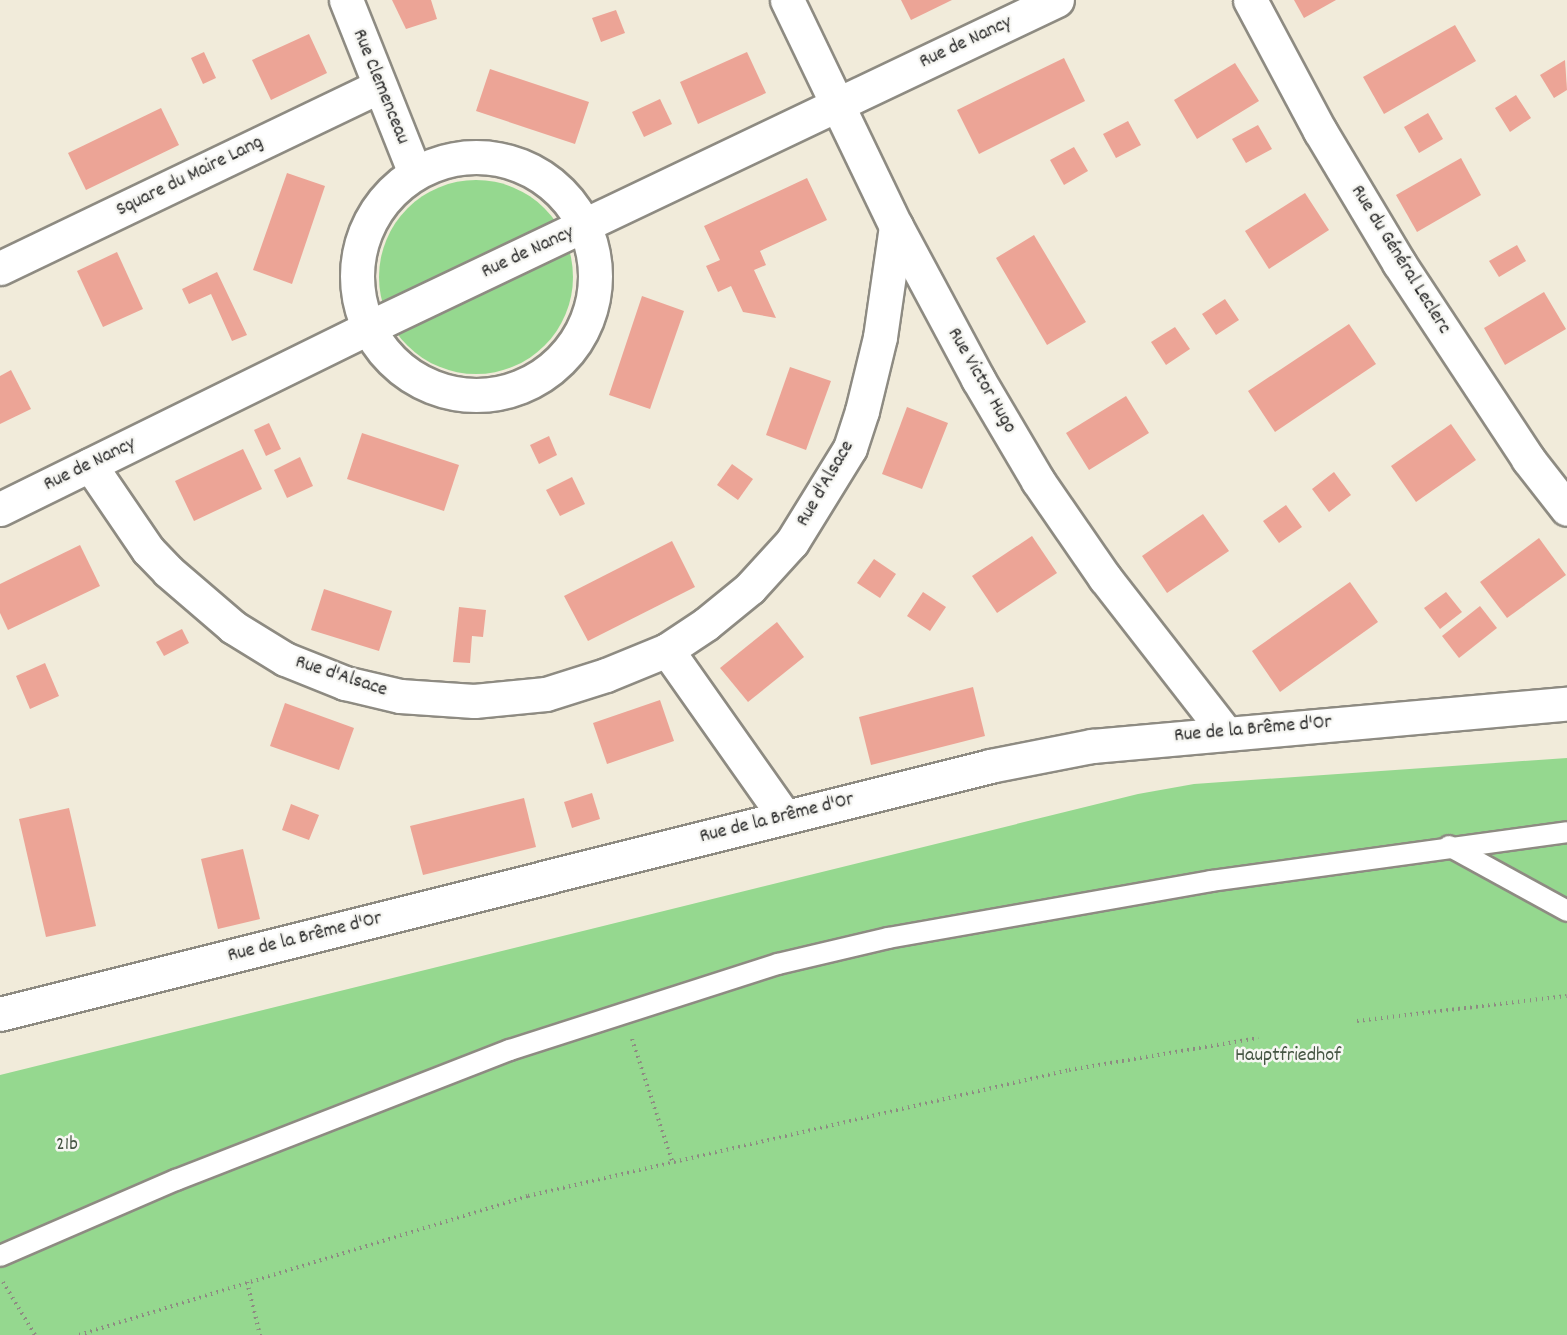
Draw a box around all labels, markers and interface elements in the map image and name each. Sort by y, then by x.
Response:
street label: Rue de Nancy [916,11,1016,75]
street label: Rue Clemenceau [346,26,414,148]
street label: Square du Maire Lang [113,131,267,223]
street label: Rue du Général Leclerc [1344,181,1456,339]
street label: Rue de Nancy [478,221,578,285]
street label: Rue Victor Hugo [941,324,1021,438]
street label: Rue de Nancy [40,432,140,498]
street label: Rue d'Alsace [792,437,860,531]
street label: Rue d'Alsace [292,651,390,703]
street label: Rue de la Brême d'Or [1173,711,1333,749]
street label: Rue de la Brême d'Or [697,788,857,850]
street label: Rue de la Brême d'Or [225,907,385,969]
park label: Hauptfriedhof [1235,1044,1341,1068]
park label: 21b [56,1133,78,1157]

